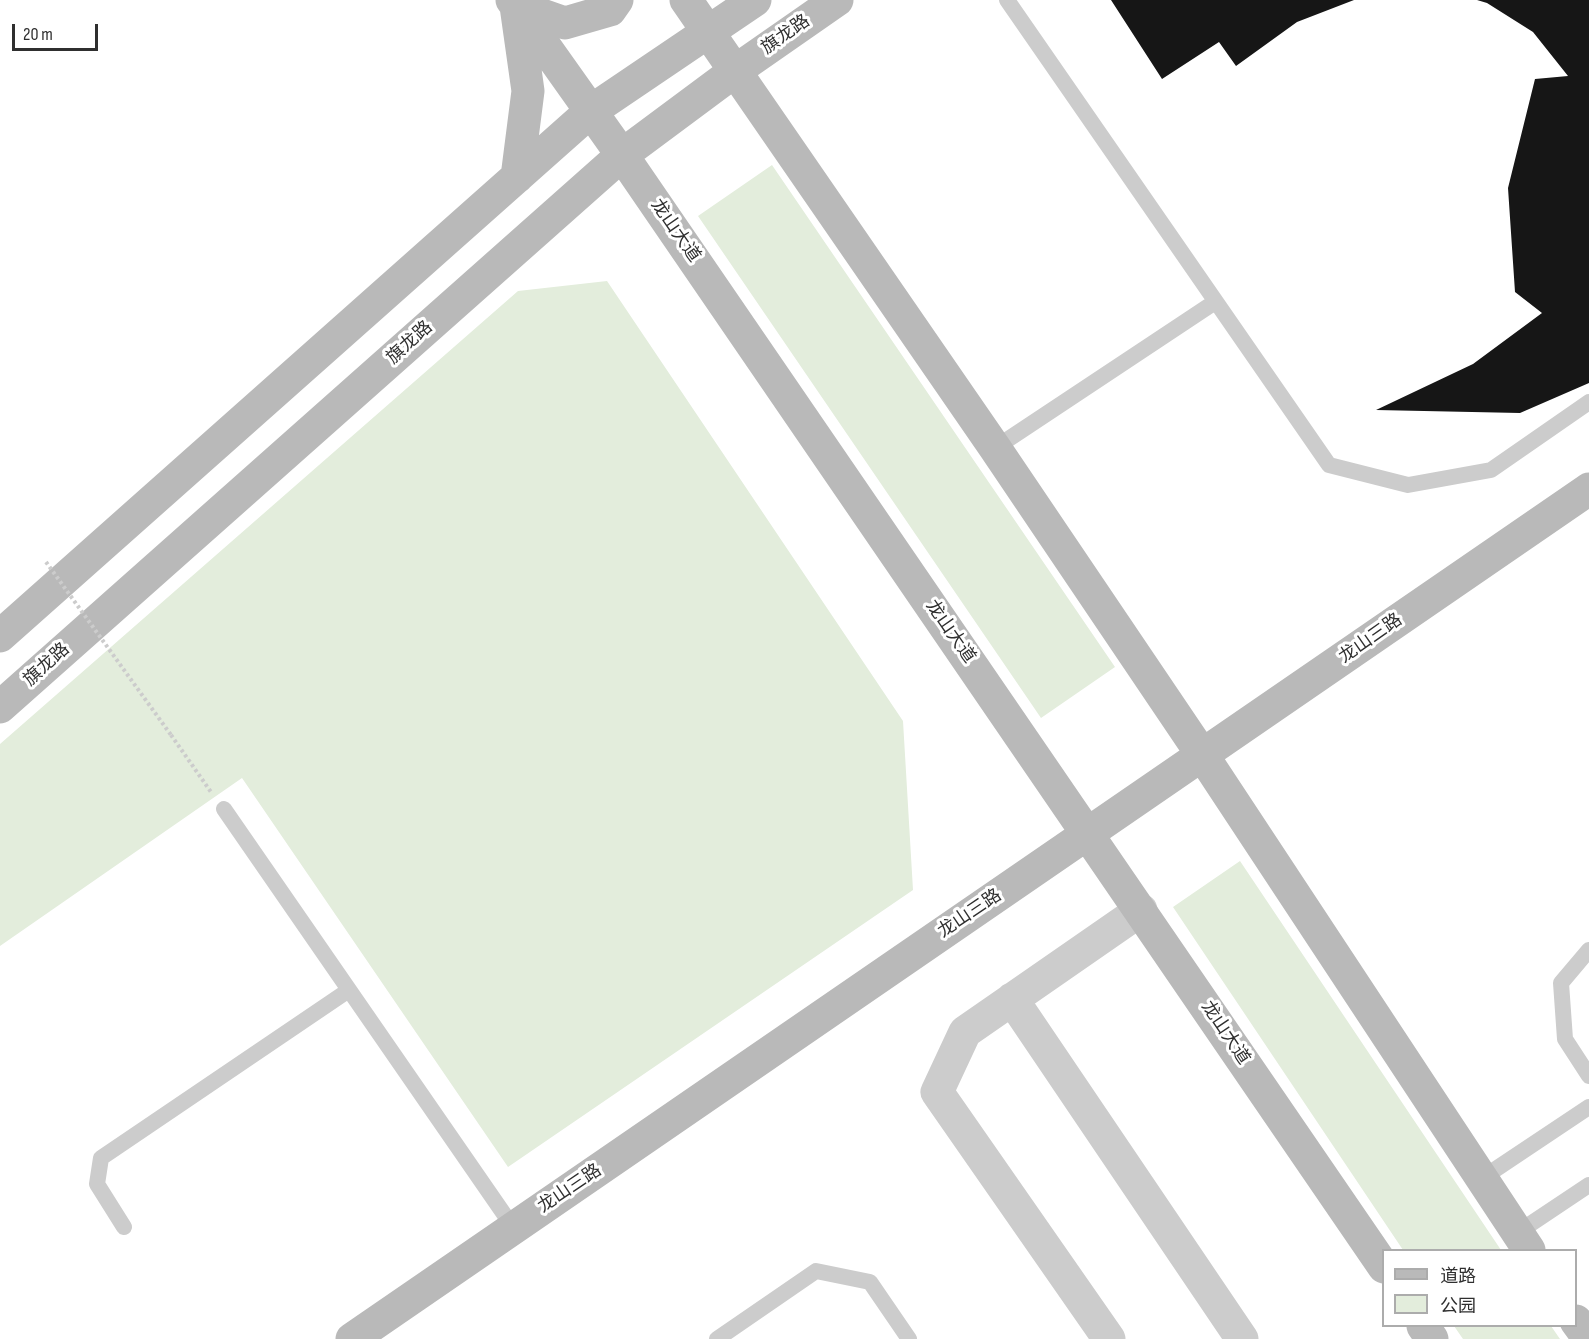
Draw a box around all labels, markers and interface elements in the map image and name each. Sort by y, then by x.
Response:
street label: 旗龙路 [758,11,814,59]
scale bar [15,12,100,50]
text: 20 m [23,24,53,45]
street label: 龙山大道 [646,195,704,267]
street label: 旗龙路 [383,317,437,369]
street label: 龙山大道 [921,596,979,668]
street label: 龙山三路 [1335,610,1407,668]
street label: 旗龙路 [20,639,74,691]
street label: 龙山三路 [934,885,1006,943]
street label: 龙山大道 [1196,997,1254,1069]
street label: 龙山三路 [534,1160,606,1218]
legend [1382,1249,1577,1327]
text: 道路 [1440,1266,1476,1287]
text: 公园 [1440,1296,1476,1317]

